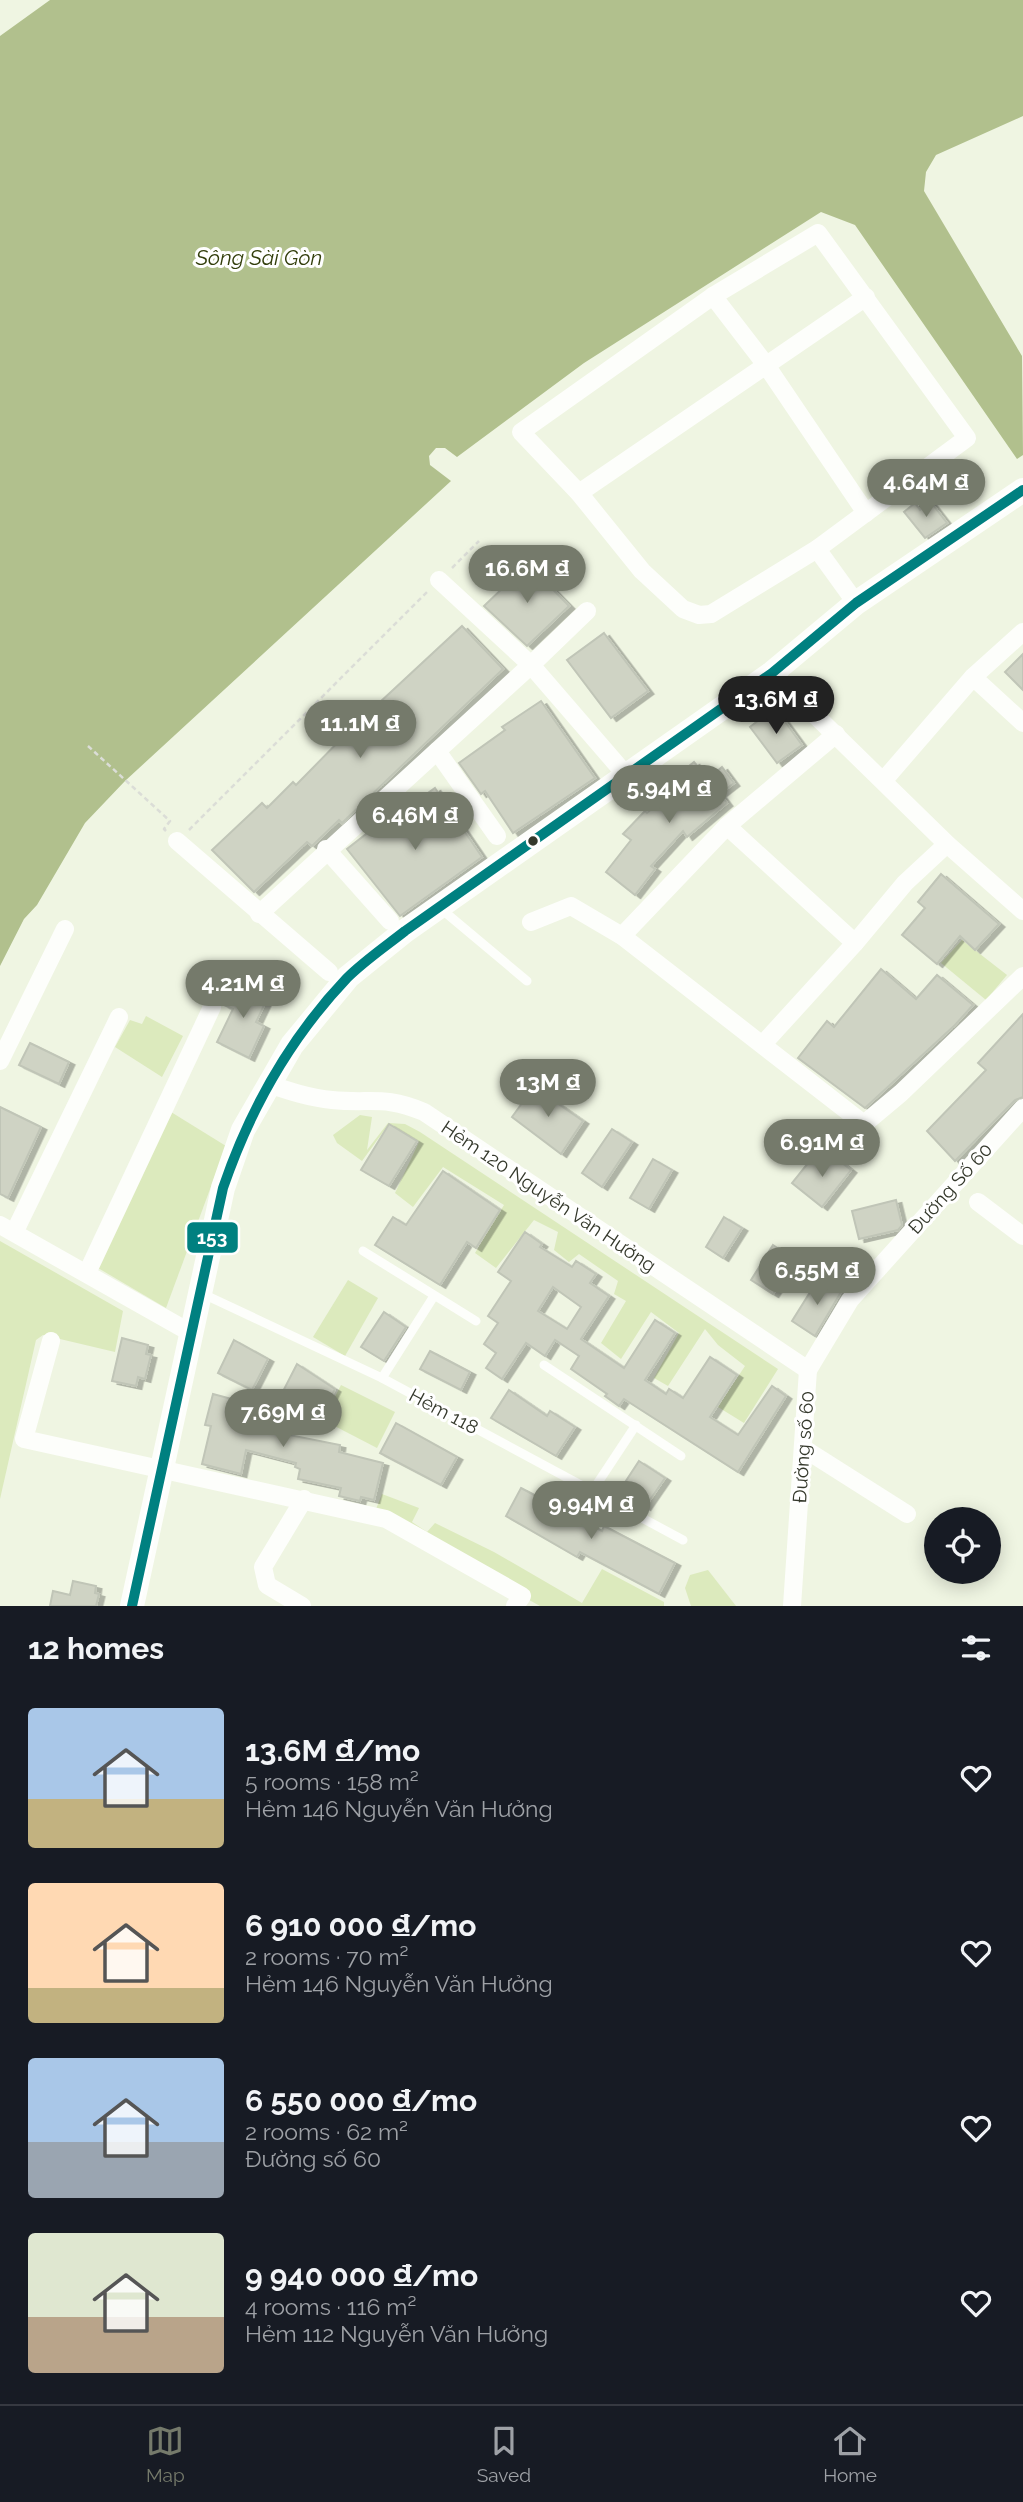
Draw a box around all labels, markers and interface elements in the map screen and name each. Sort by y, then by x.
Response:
water label: Sông Sài Gòn [195,245,322,270]
pin: 4.64M ₫ [861,460,991,519]
text: 4.64M ₫ [883,468,969,495]
pin: 16.6M ₫ [462,546,592,605]
text: 16.6M ₫ [485,554,569,581]
pin: 13.6M ₫ [711,676,841,736]
text: 13.6M ₫ [734,685,818,712]
pin: 11.1M ₫ [295,700,425,760]
text: 11.1M ₫ [320,709,400,736]
pin: 5.94M ₫ [604,766,734,825]
text: 5.94M ₫ [627,774,711,801]
pin: 6.46M ₫ [350,792,480,852]
text: 6.46M ₫ [372,801,458,828]
unlabelled marker [526,834,540,848]
pin: 4.21M ₫ [178,960,308,1020]
text: 4.21M ₫ [202,969,284,996]
pin: 13M ₫ [499,1060,597,1119]
text: 13M ₫ [516,1068,580,1095]
street label: Hẻm 120 Nguyễn Văn Hưởng [438,1116,660,1276]
pin: 6.91M ₫ [757,1120,887,1179]
text: 6.91M ₫ [780,1128,864,1155]
street label: Đường Số 60 [903,1138,997,1238]
line badge: 153 [186,1221,239,1254]
text: 153 [197,1226,227,1248]
pin: 6.55M ₫ [752,1248,882,1307]
text: 6.55M ₫ [775,1256,859,1283]
street label: Hẻm 118 [406,1384,482,1438]
pin: 7.69M ₫ [218,1390,348,1449]
street label: Đường số 60 [788,1390,818,1504]
text: 7.69M ₫ [241,1398,325,1425]
pin: 9.94M ₫ [526,1482,656,1541]
text: 9.94M ₫ [548,1490,634,1517]
map controls [924,1507,1001,1584]
button: locate [924,1507,1001,1584]
icon: filters [957,1629,995,1667]
text: 12 homes [28,1631,164,1666]
text: 13.6M ₫/mo [245,1733,420,1768]
icon: home [84,1736,168,1820]
icon: heart [957,1759,995,1797]
text: 5 rooms · 158 m² [245,1768,419,1795]
text: Hẻm 146 Nguyễn Văn Hưởng [245,1795,553,1822]
text: 6 910 000 ₫/mo [245,1908,476,1943]
icon: home [84,1911,168,1995]
icon: heart [957,1934,995,1972]
text: 2 rooms · 70 m² [245,1943,408,1970]
text: Hẻm 146 Nguyễn Văn Hưởng [245,1970,553,1997]
text: 6 550 000 ₫/mo [245,2083,477,2118]
icon: home [84,2086,168,2170]
icon: heart [957,2109,995,2147]
text: 2 rooms · 62 m² [245,2118,408,2145]
text: Đường số 60 [245,2145,381,2172]
text: 9 940 000 ₫/mo [245,2258,478,2293]
icon: home [84,2261,168,2345]
icon: heart [957,2284,995,2322]
text: 4 rooms · 116 m² [245,2293,416,2320]
text: Hẻm 112 Nguyễn Văn Hưởng [245,2320,548,2347]
tab: Map [146,2422,185,2486]
tab: Saved [477,2422,531,2486]
tab: Home [823,2422,877,2486]

